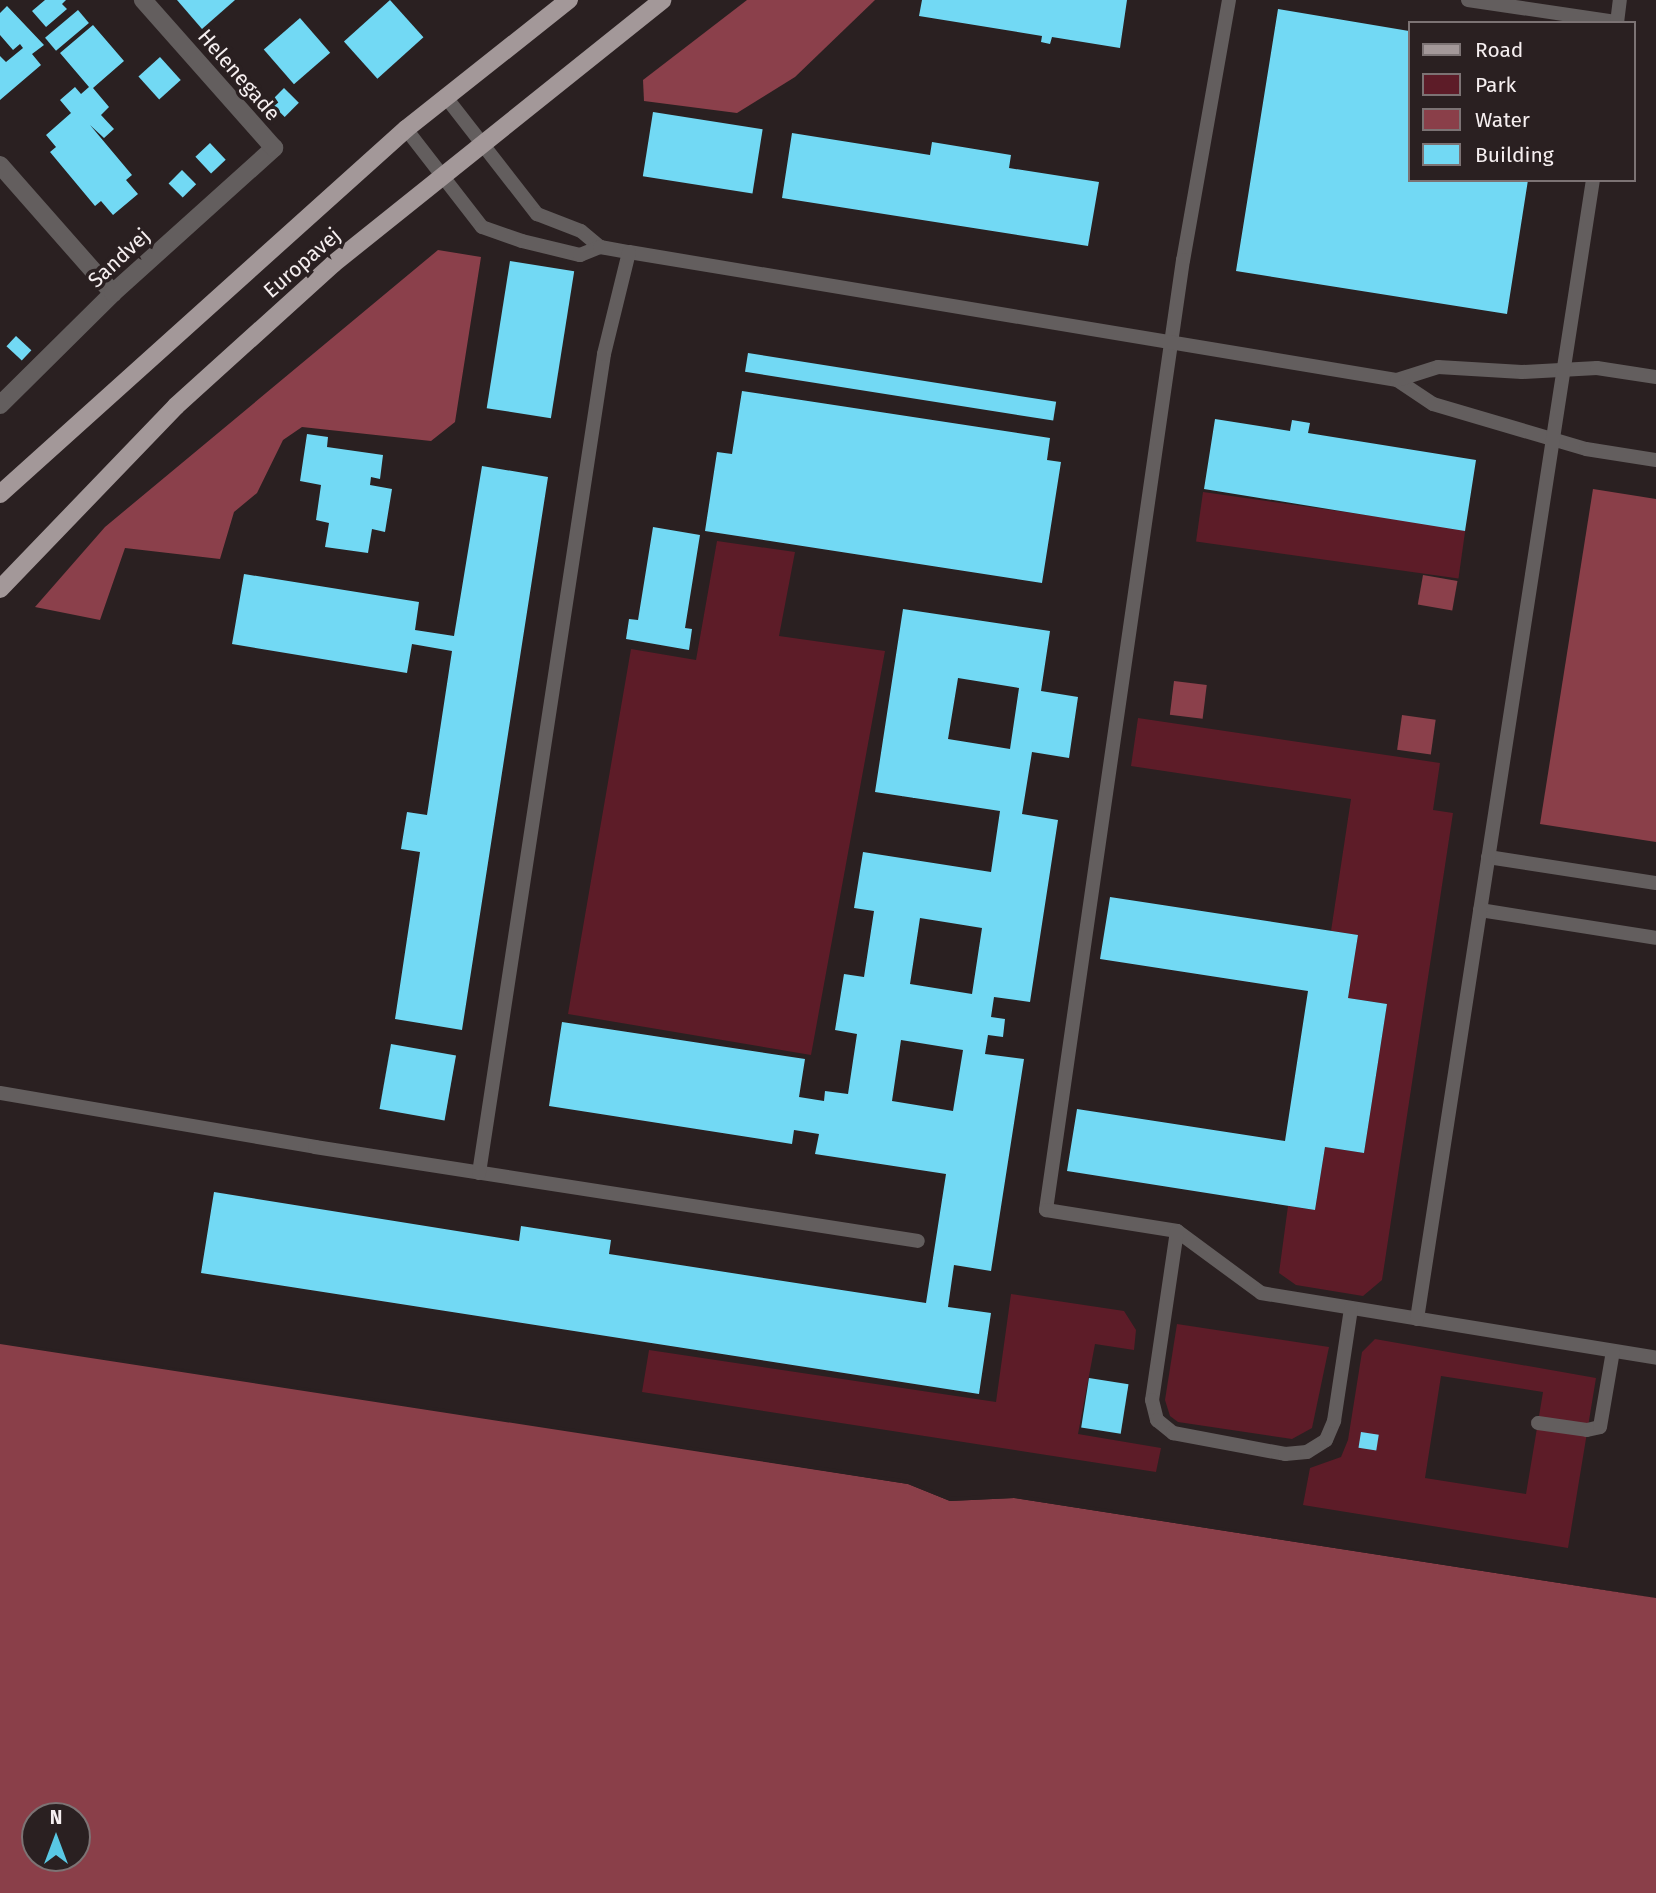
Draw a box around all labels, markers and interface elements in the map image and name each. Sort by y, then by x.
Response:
legend [1408,21,1635,182]
street label: Helenegade [192,24,286,126]
text: Road [1475,37,1523,63]
text: Park [1475,72,1516,98]
text: Water [1475,107,1530,133]
text: Building [1475,142,1554,168]
street label: Sandvej [83,223,155,293]
street label: Europavej [258,223,346,303]
north arrow [21,1802,91,1872]
text: N [50,1806,62,1829]

